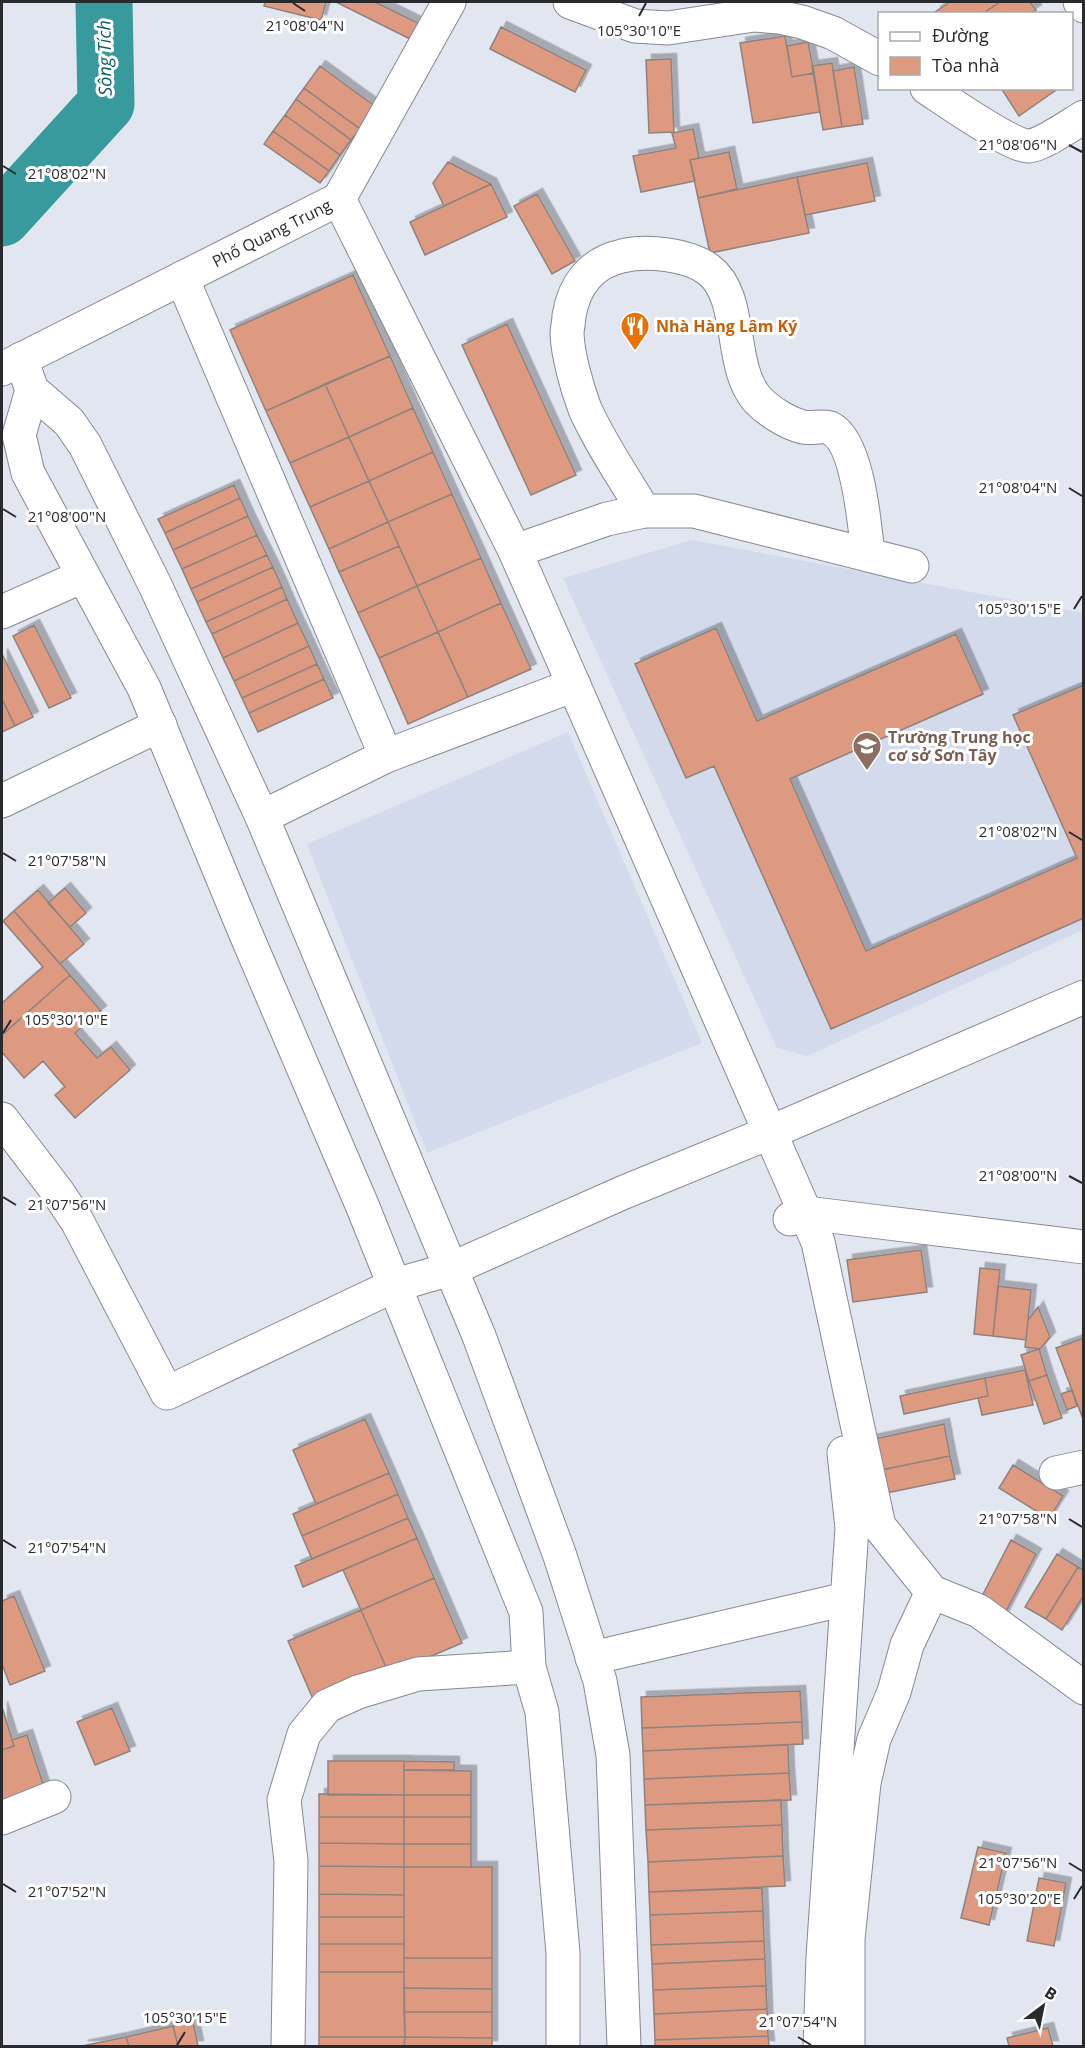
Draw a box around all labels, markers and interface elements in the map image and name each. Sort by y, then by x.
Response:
legend [878,12,1073,90]
text: 21°08'04"N [266,15,344,35]
water label: Sông Tích [91,20,117,96]
text: 105°30'10"E [597,20,681,40]
text: Đường [932,23,989,47]
text: Tòa nhà [932,53,1000,77]
text: 21°08'06"N [979,134,1057,154]
text: 21°08'02"N [28,163,106,183]
street label: Phố Quang Trung [208,194,335,272]
restaurant icon: Nhà Hàng Lâm Ký [619,310,651,352]
place label: Nhà Hàng Lâm Ký [656,315,798,337]
text: 21°08'04"N [979,477,1057,497]
text: 21°08'00"N [28,506,106,526]
text: 105°30'15"E [977,598,1061,618]
place label: Trường Trung học cơ sở Sơn Tây [888,726,1031,766]
school or university icon: Trường Trung học cơ sở Sơn Tây [851,730,883,772]
text: 21°08'02"N [979,821,1057,841]
text: 21°07'58"N [28,850,106,870]
text: 105°30'10"E [24,1009,108,1029]
text: 21°08'00"N [979,1165,1057,1185]
text: 21°07'56"N [28,1194,106,1214]
text: 21°07'58"N [979,1508,1057,1528]
text: 21°07'54"N [28,1537,106,1557]
text: 21°07'56"N [979,1852,1057,1872]
text: 21°07'52"N [28,1881,106,1901]
text: 105°30'20"E [977,1888,1061,1908]
north arrow [1013,1976,1073,2036]
text: B [1041,1981,1061,2005]
text: 105°30'15"E [143,2007,227,2027]
text: 21°07'54"N [759,2011,837,2031]

